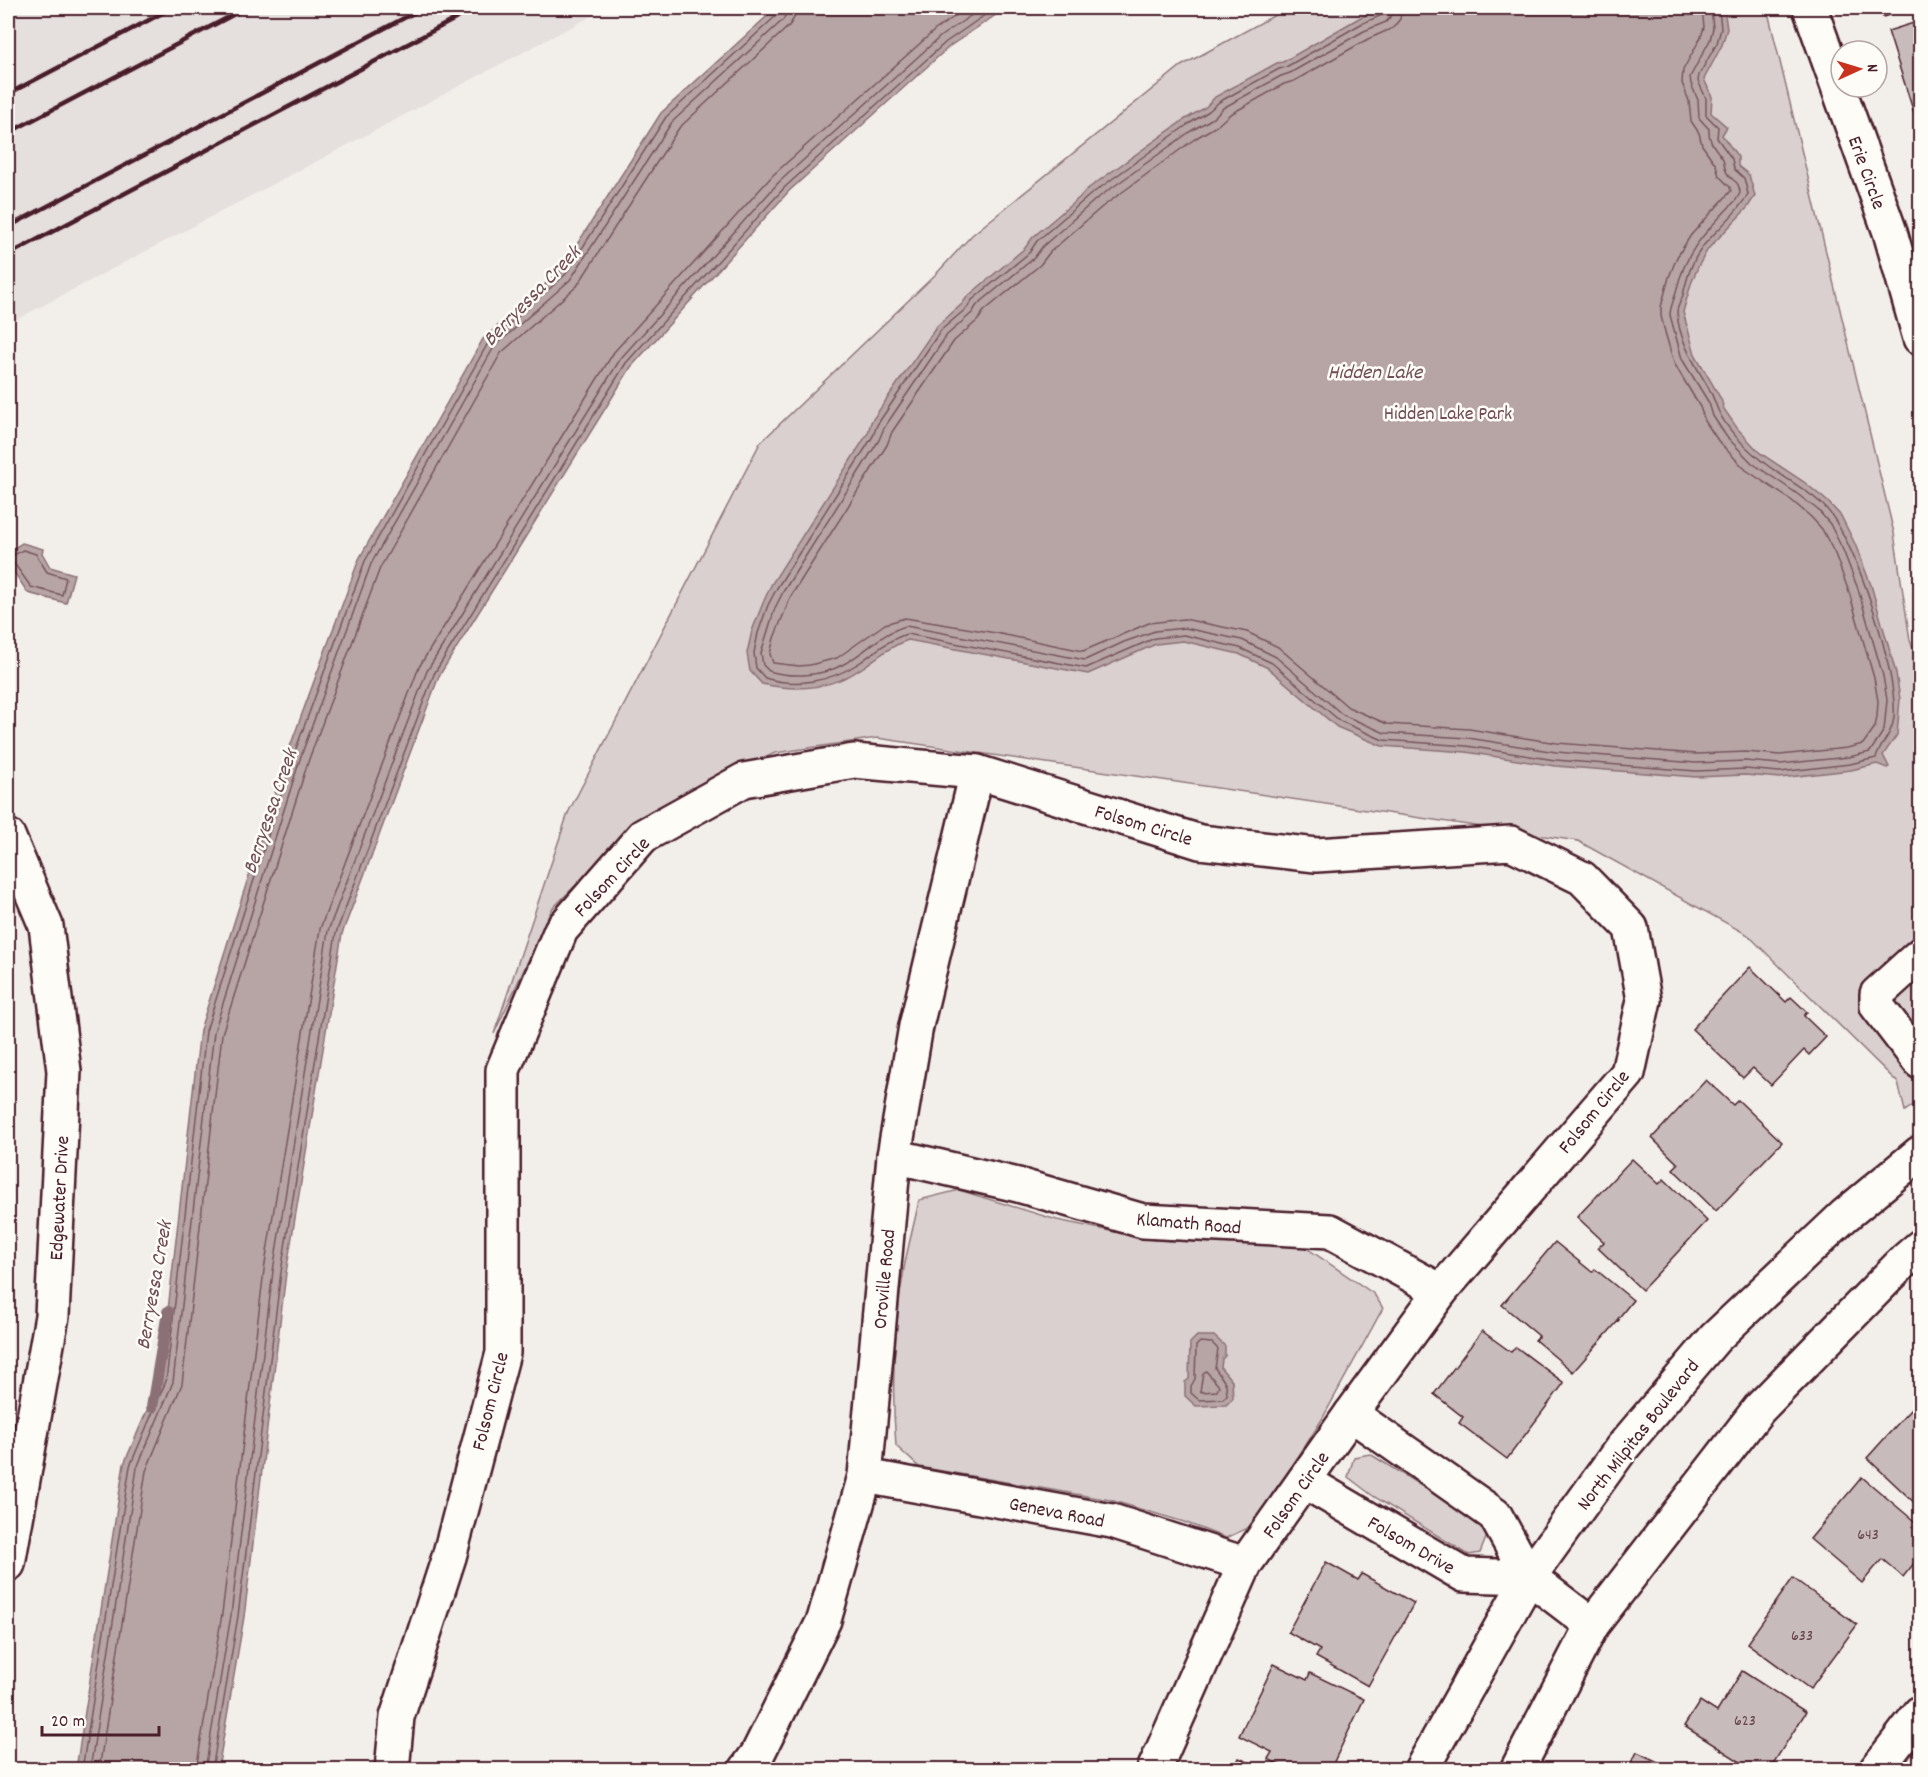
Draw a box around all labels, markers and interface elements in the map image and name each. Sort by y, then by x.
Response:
north arrow [1829,39,1889,99]
text: N [1860,63,1883,73]
street label: Erie Circle [1839,132,1891,214]
water label: Berryessa Creek [477,238,591,354]
water label: Hidden Lake [1328,359,1424,389]
park label: Hidden Lake Park [1384,401,1512,429]
water label: Berryessa Creek [236,743,308,878]
street label: Folsom Circle [1091,799,1196,855]
street label: Folsom Circle [569,831,658,924]
street label: Folsom Circle [1553,1065,1638,1161]
street label: Edgewater Drive [44,1135,78,1261]
street label: Klamath Road [1135,1206,1242,1244]
water label: Berryessa Creek [130,1216,182,1352]
street label: Oroville Road [868,1228,904,1330]
street label: Folsom Circle [466,1349,518,1454]
street label: North Milpitas Boulevard [1571,1354,1707,1517]
street label: Folsom Circle [1257,1446,1338,1545]
street label: Geneva Road [1006,1491,1107,1537]
street label: Folsom Drive [1362,1510,1460,1583]
house number: 643 [1857,1524,1879,1547]
house number: 633 [1791,1625,1813,1648]
scale bar [42,1699,159,1737]
text: 20 m [51,1710,85,1735]
house number: 623 [1734,1710,1756,1733]

